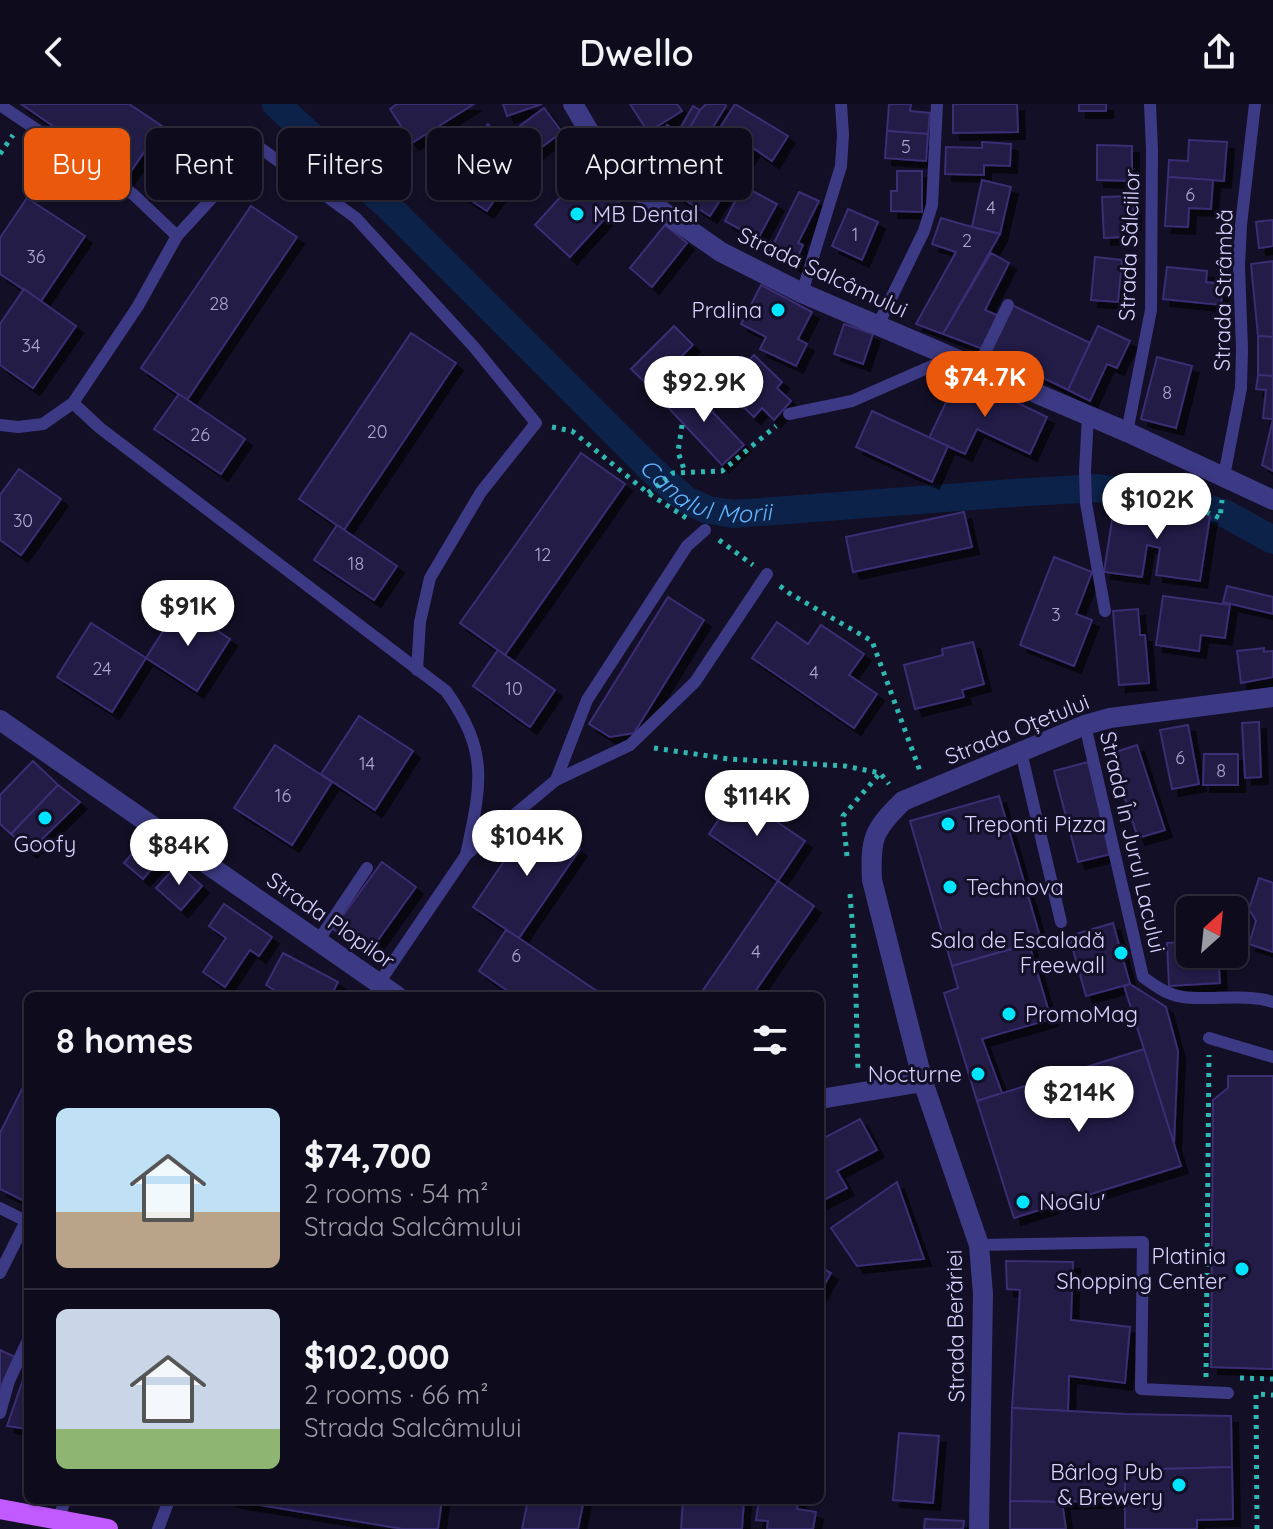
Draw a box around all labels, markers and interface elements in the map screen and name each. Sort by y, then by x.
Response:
icon: back [32,30,76,74]
text: Dwello [579,30,694,75]
icon: share [1197,30,1241,74]
chip: Buy [24,128,130,200]
chip: Rent [146,128,262,200]
chip: Filters [278,128,411,200]
chip: New [427,128,541,200]
chip: Apartment [557,128,752,200]
house number: 5 [901,135,911,158]
street label: Strada Sălciilor [1112,168,1146,321]
house number: 6 [1185,183,1195,206]
house number: 4 [986,196,996,219]
place label: MB Dental [593,200,699,228]
marker: MB Dental [568,205,586,223]
street label: Strada Strâmbă [1208,209,1238,371]
street label: Strada Salcâmului [734,220,912,324]
house number: 1 [852,223,858,246]
house number: 2 [962,229,972,252]
house number: 36 [26,245,46,268]
house number: 28 [209,292,229,315]
place label: Pralina [692,296,762,324]
marker: Pralina [769,301,787,319]
house number: 34 [22,334,40,357]
pin: $74.7K [920,351,1050,419]
pin: $92.9K [639,356,769,424]
text: $74.7K [944,360,1026,393]
text: $92.9K [662,365,746,398]
house number: 8 [1162,381,1172,404]
house number: 20 [367,420,387,443]
house number: 26 [190,423,210,446]
water label: Canalul Morii [634,452,775,530]
pin: $102K [1101,473,1213,541]
text: $102K [1120,482,1194,515]
house number: 30 [13,509,33,532]
house number: 12 [535,543,551,566]
house number: 18 [348,552,364,575]
pin: $91K [141,580,235,648]
text: $91K [159,589,217,622]
house number: 3 [1051,603,1061,626]
house number: 24 [92,657,112,680]
house number: 4 [809,661,819,684]
house number: 10 [505,677,523,700]
street label: Strada Oțetului [941,687,1093,771]
street label: Strada În Jurul Lacului [1094,728,1172,956]
house number: 6 [1175,746,1185,769]
house number: 14 [359,752,375,775]
house number: 8 [1216,759,1226,782]
pin: $114K [701,770,813,838]
text: $114K [723,779,791,812]
house number: 16 [275,784,291,807]
marker: Goofy [36,809,54,827]
pin: $104K [471,810,583,878]
place label: Treponti Pizza [964,810,1106,838]
marker: Treponti Pizza [939,815,957,833]
pin: $84K [132,819,226,887]
text: $104K [490,819,564,852]
text: $84K [148,828,210,861]
place label: Goofy [14,830,76,858]
street label: Strada Plopilor [262,866,401,975]
place label: Technova [966,873,1064,901]
marker: Technova [941,878,959,896]
north arrow [1176,896,1248,968]
map controls [1176,896,1248,968]
place label: Sala de Escaladă Freewall [931,926,1105,979]
house number: 4 [751,940,761,963]
house number: 6 [511,944,521,967]
marker: Sala de Escaladă Freewall [1112,944,1130,962]
place label: PromoMag [1025,1000,1138,1028]
marker: PromoMag [1000,1005,1018,1023]
icon: filters [748,1018,792,1062]
text: 8 homes [56,1019,193,1062]
place label: Nocturne [868,1060,962,1088]
marker: Nocturne [969,1065,987,1083]
pin: $214K [1023,1066,1135,1134]
text: $214K [1043,1075,1115,1108]
text: $74,700 [304,1134,431,1177]
icon: home [120,1140,216,1236]
text: 2 rooms · 54 m² [304,1177,488,1210]
place label: NoGlu' [1039,1188,1105,1216]
marker: NoGlu' [1014,1193,1032,1211]
text: Strada Salcâmului [304,1210,522,1243]
place label: Platinia Shopping Center [1056,1242,1227,1295]
street label: Strada Berăriei [940,1249,970,1403]
marker: Platinia Shopping Center [1233,1260,1251,1278]
text: $102,000 [304,1335,450,1378]
icon: home [120,1341,216,1437]
text: 2 rooms · 66 m² [304,1378,489,1411]
text: Strada Salcâmului [304,1411,522,1444]
place label: Bârlog Pub & Brewery [1050,1458,1163,1511]
marker: Bârlog Pub & Brewery [1170,1476,1188,1494]

